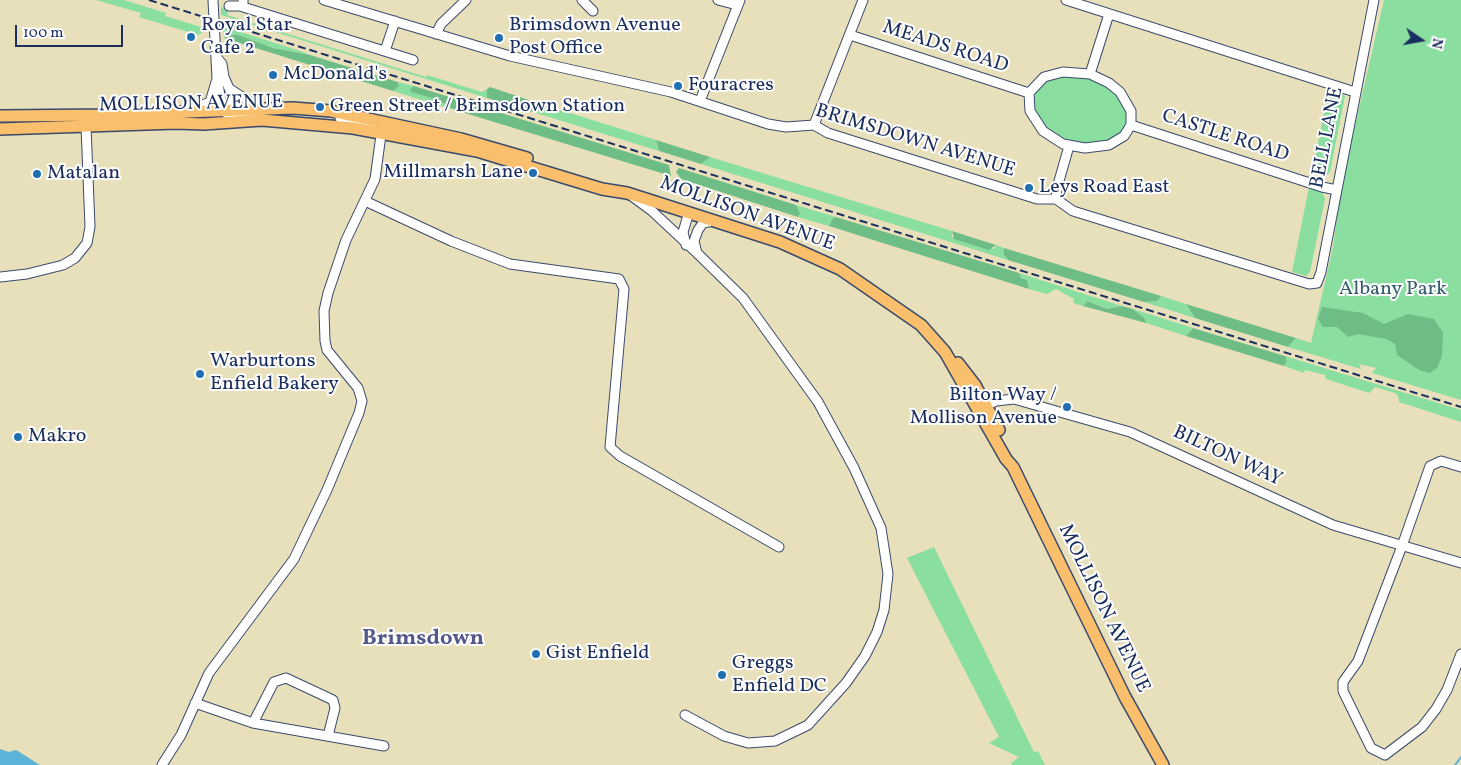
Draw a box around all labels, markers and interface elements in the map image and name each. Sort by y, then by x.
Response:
place label: Royal Star Cafe 2 [201,14,292,61]
place label: Brimsdown Avenue Post Office [509,14,681,61]
scale bar [18,15,125,47]
north arrow [1396,15,1446,65]
street label: MEADS ROAD [879,16,1011,80]
text: 100 m [23,23,63,44]
marker: Royal Star Cafe 2 [185,31,197,43]
marker: Brimsdown Avenue Post Office [493,32,505,44]
text: N [1426,36,1447,50]
place label: McDonald's [283,63,387,87]
marker: McDonald's [267,69,279,81]
place label: Fouracres [688,74,774,98]
marker: Fouracres [672,80,684,92]
street label: BELL LANE [1306,85,1350,191]
street label: MOLLISON AVENUE [99,91,283,119]
place label: Green Street / Brimsdown Station [330,95,625,119]
street label: BRIMSDOWN AVENUE [812,100,1018,184]
marker: Green Street / Brimsdown Station [314,101,326,113]
street label: CASTLE ROAD [1159,105,1291,169]
place label: Millmarsh Lane [383,161,523,185]
place label: Matalan [47,162,120,186]
marker: Millmarsh Lane [527,167,539,179]
marker: Matalan [31,168,43,180]
street label: MOLLISON AVENUE [656,172,838,258]
place label: Leys Road East [1039,176,1170,200]
marker: Leys Road East [1023,182,1035,194]
park label: Albany Park [1339,278,1447,302]
place label: Warburtons Enfield Bakery [210,350,339,397]
marker: Warburtons Enfield Bakery [194,368,206,380]
place label: Bilton Way / Mollison Avenue [910,384,1057,431]
marker: Bilton Way / Mollison Avenue [1061,401,1073,413]
street label: BILTON WAY [1168,421,1286,493]
place label: Makro [28,425,86,449]
marker: Makro [12,431,24,443]
street label: MOLLISON AVENUE [1052,521,1154,697]
district label: Brimsdown [362,627,484,653]
place label: Gist Enfield [546,642,649,666]
marker: Gist Enfield [530,648,542,660]
place label: Greggs Enfield DC [732,652,827,699]
marker: Greggs Enfield DC [716,669,728,681]

